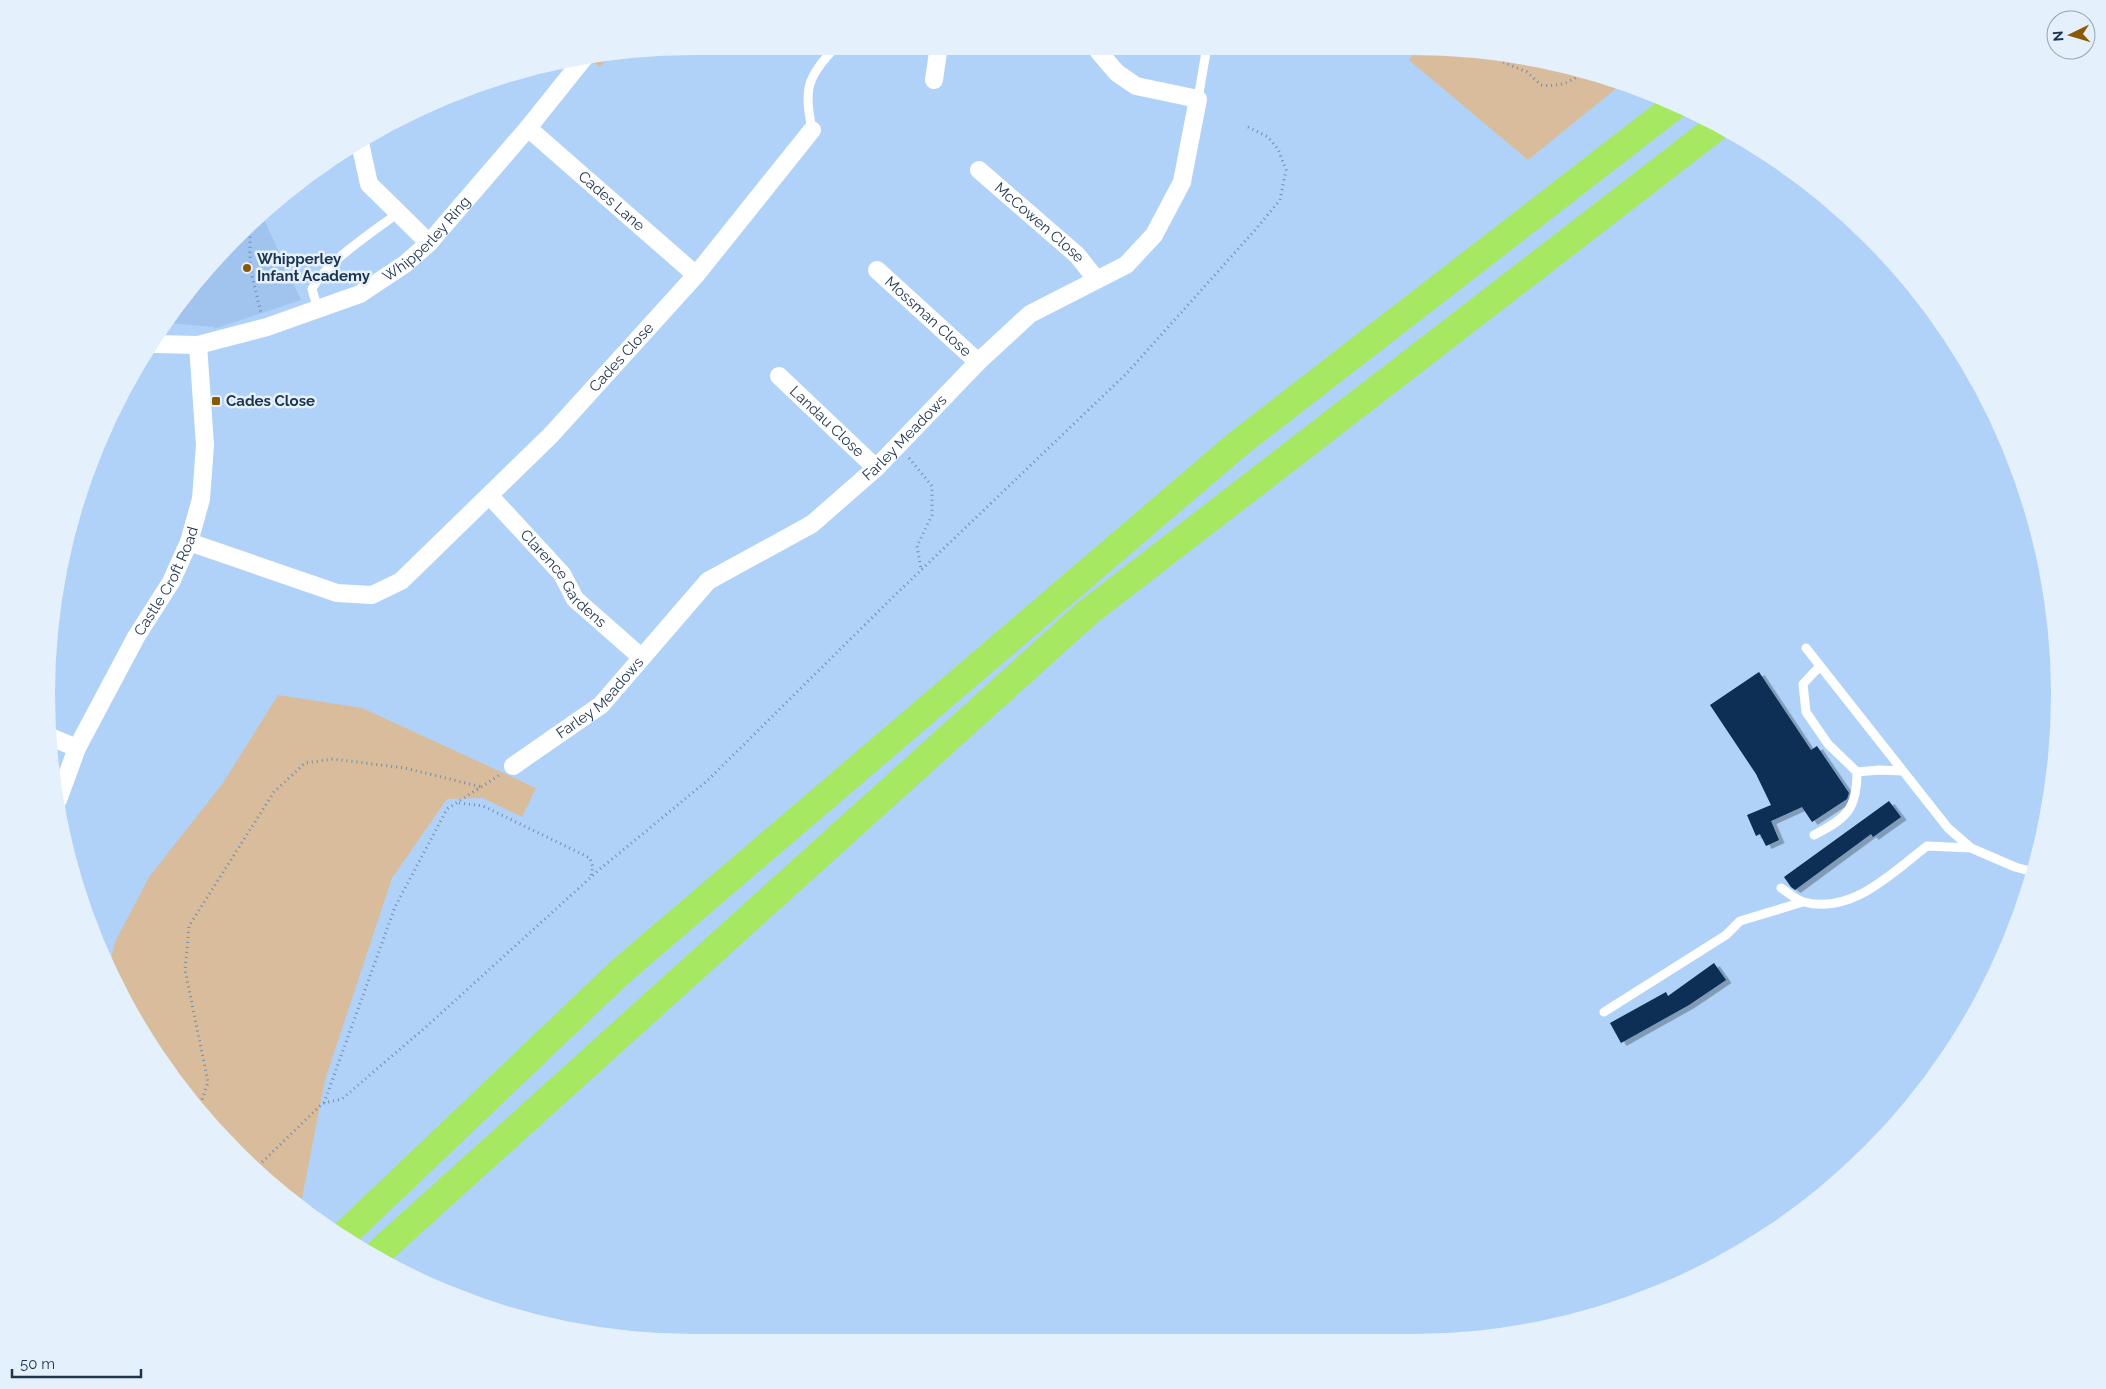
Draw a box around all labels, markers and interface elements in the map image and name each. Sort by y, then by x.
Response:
north arrow [2046,10,2096,60]
text: N [2050,30,2066,42]
street label: Cades Lane [575,167,649,235]
street label: McCowen Close [991,179,1088,266]
street label: Whipperley Ring [379,193,474,285]
place label: Whipperley Infant Academy [257,250,371,285]
marker: Whipperley Infant Academy [241,262,253,274]
street label: Mossman Close [881,273,975,360]
street label: Cades Close [586,319,657,396]
street label: Landau Close [786,382,868,461]
street label: Farley Meadows [859,391,950,485]
place label: Cades Close [226,392,315,410]
marker: Cades Close [210,395,222,407]
street label: Castle Croft Road [130,525,202,639]
street label: Clarence Gardens [517,526,610,631]
street label: Farley Meadows [553,653,647,742]
scale bar [12,1346,141,1378]
text: 50 m [20,1355,55,1373]

